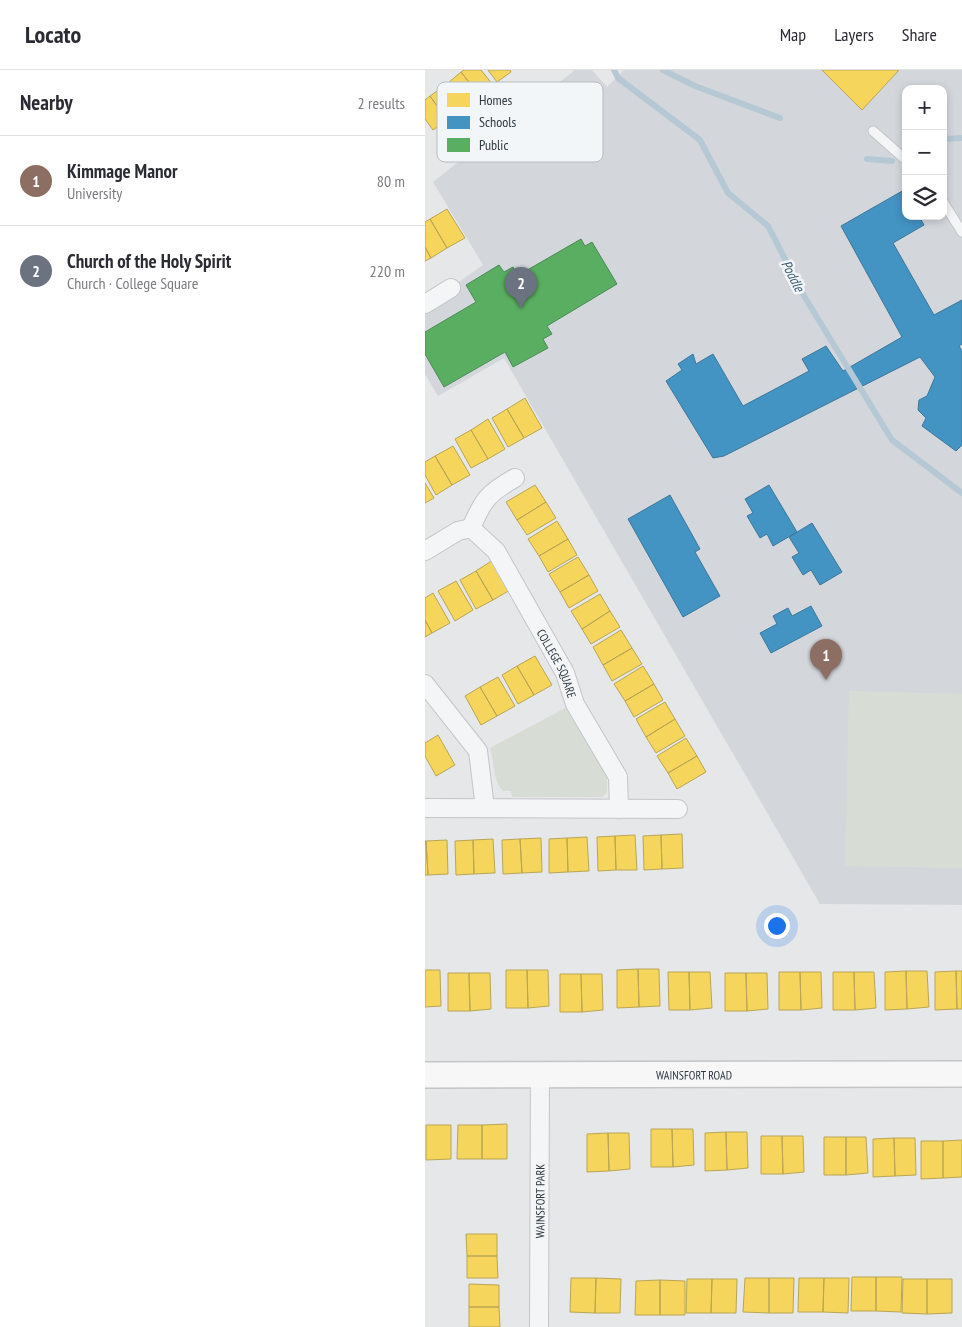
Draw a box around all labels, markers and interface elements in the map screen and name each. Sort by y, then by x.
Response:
text: Locato [25,19,81,50]
text: Map [780,23,806,46]
text: Layers [834,23,874,46]
text: Share [902,23,937,46]
legend [437,82,603,162]
map controls [902,85,947,220]
button: + [902,85,947,130]
text: Nearby [20,89,73,116]
text: Homes [479,91,512,109]
text: 2 results [358,93,405,113]
text: Schools [479,113,516,131]
button: − [902,130,947,175]
text: Public [479,136,508,154]
text: Kimmage Manor [67,159,178,183]
text: 1 [32,171,40,191]
text: 80 m [377,171,405,191]
button: layers [902,175,947,220]
text: University [67,183,122,203]
text: Church of the Holy Spirit [67,249,231,273]
water label: Poddle [777,257,809,296]
text: 2 [32,261,40,281]
text: 220 m [370,261,405,281]
pin: 2 [505,267,537,308]
text: Church · College Square [67,273,198,293]
street label: COLLEGE SQUARE [534,626,580,700]
pin: 1 [810,639,842,680]
your location [764,913,790,939]
street label: WAINSFORT ROAD [656,1067,732,1082]
street label: WAINSFORT PARK [532,1164,547,1238]

